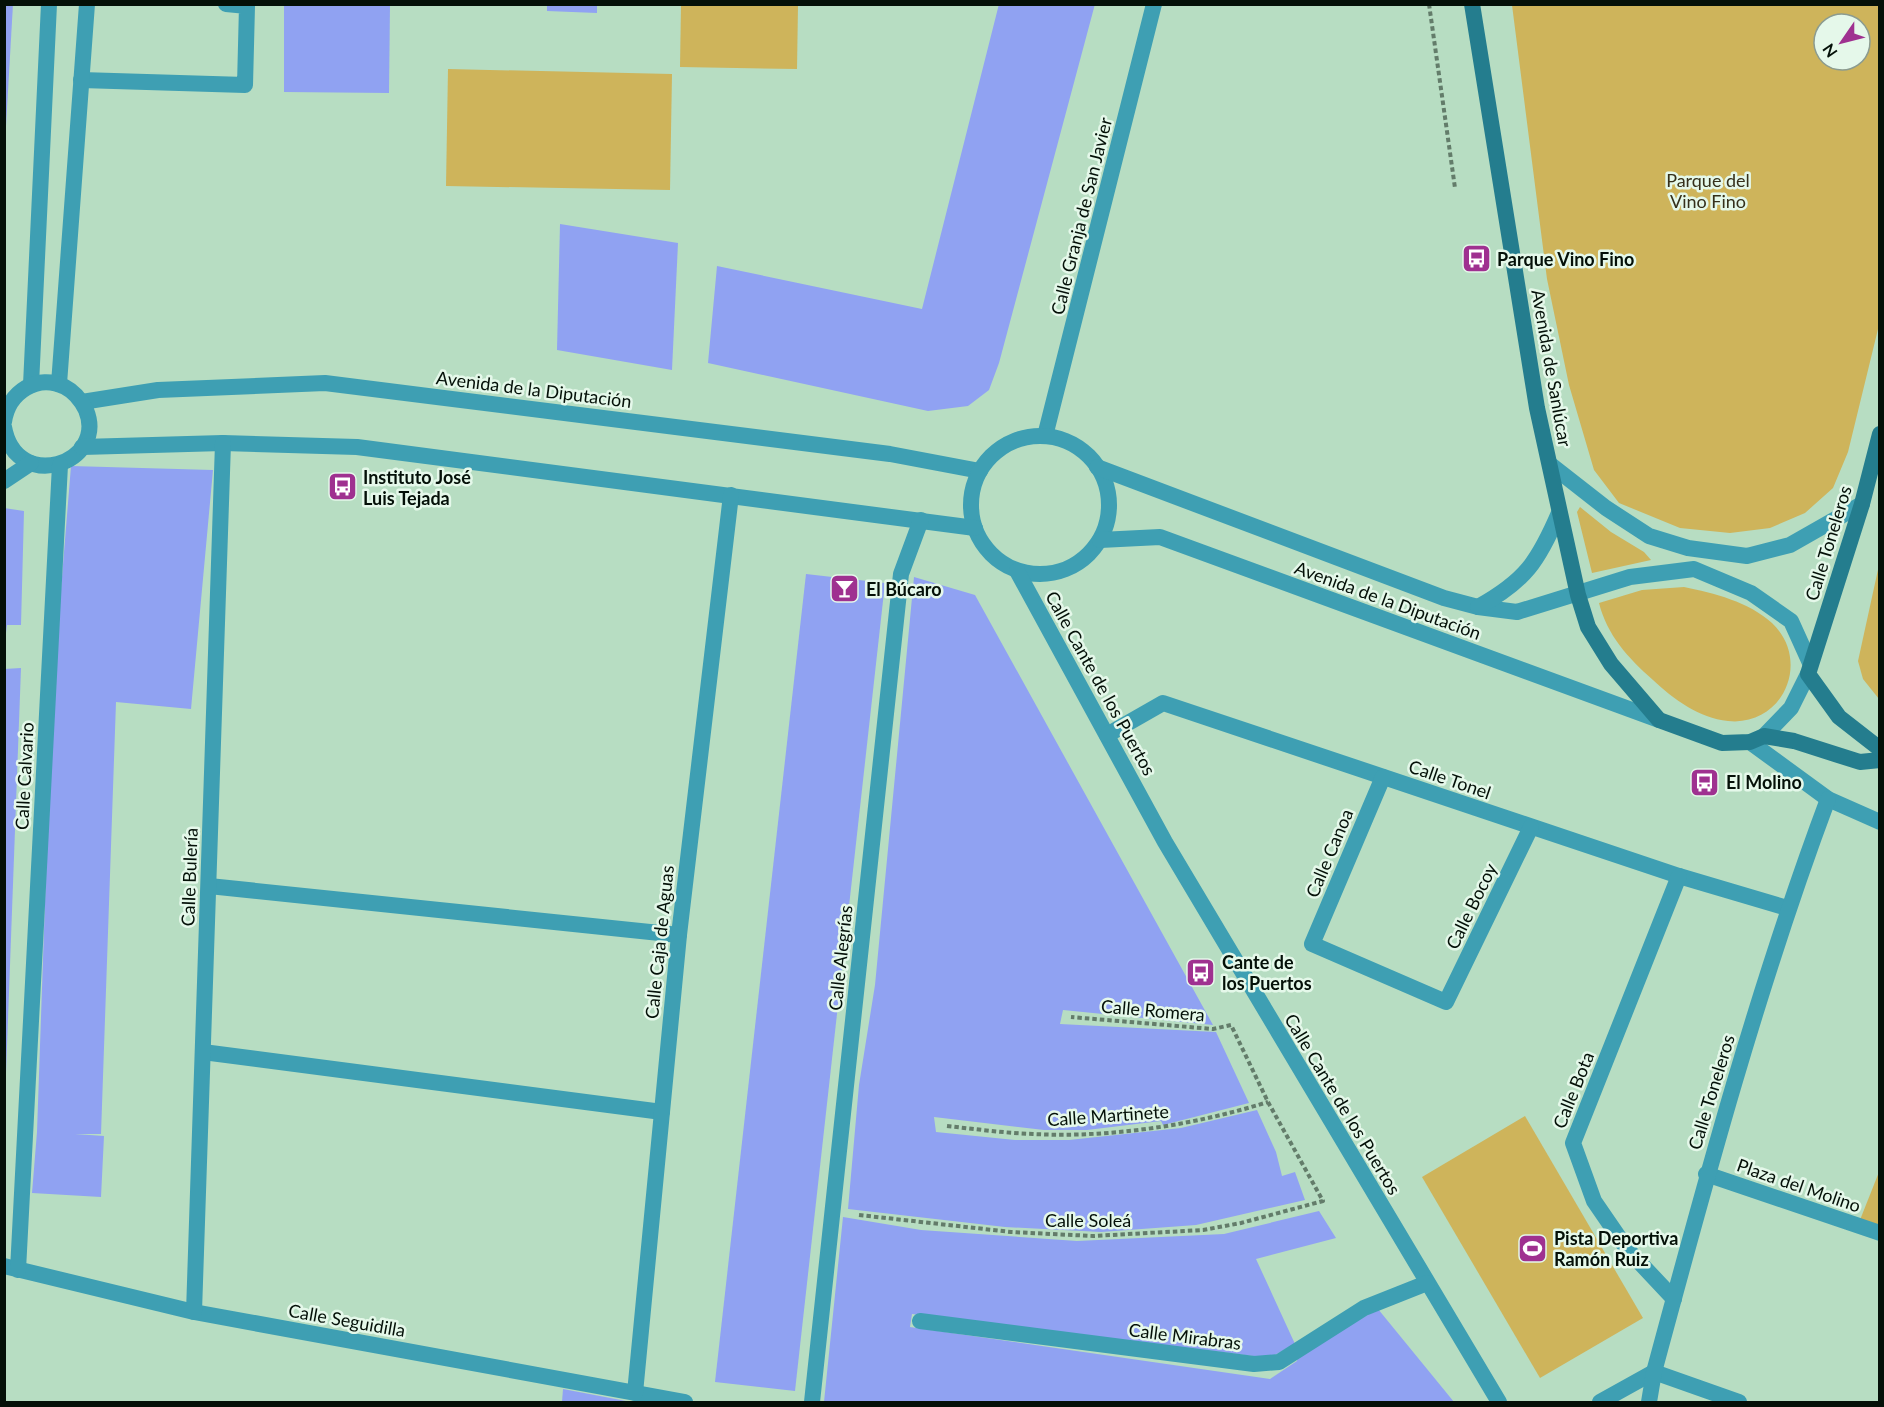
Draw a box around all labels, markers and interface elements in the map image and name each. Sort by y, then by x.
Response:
north arrow [1812,12,1872,72]
text: N [1818,40,1841,61]
street label: Calle Granja de San Javier [1046,115,1116,317]
park label: Parque del Vino Fino [1666,169,1750,212]
bus stop icon: Parque Vino Fino [1460,243,1492,275]
place label: Parque Vino Fino [1497,248,1634,270]
street label: Avenida de Sanlúcar [1527,288,1577,449]
street label: Avenida de la Diputación [435,366,633,412]
place label: Instituto José Luis Tejada [363,466,471,509]
bus stop icon: Instituto José Luis Tejada [326,471,358,503]
street label: Calle Toneleros [1800,483,1856,603]
street label: Avenida de la Diputación [1292,556,1484,644]
bar icon: El Búcaro [829,573,861,605]
place label: El Búcaro [866,578,942,600]
street label: Calle Cante de los Puertos [1041,587,1161,779]
street label: Calle Calvario [10,722,38,830]
street label: Calle Tonel [1406,755,1494,803]
bus stop icon: El Molino [1689,766,1721,798]
place label: El Molino [1726,771,1802,793]
street label: Calle Canoa [1301,806,1357,900]
street label: Calle Bulería [176,827,202,927]
street label: Calle Bocoy [1441,859,1502,953]
street label: Calle Caja de Aguas [640,864,678,1020]
street label: Calle Alegrías [824,904,856,1012]
place label: Cante de los Puertos [1222,951,1312,994]
bus stop icon: Cante de los Puertos [1185,956,1217,988]
street label: Calle Romera [1100,995,1206,1025]
street label: Calle Cante de los Puertos [1280,1010,1406,1199]
street label: Calle Toneleros [1683,1032,1739,1152]
street label: Calle Bota [1548,1049,1598,1131]
street label: Calle Martinete [1046,1100,1170,1130]
street label: Plaza del Molino [1734,1154,1864,1216]
street label: Calle Soleá [1045,1209,1131,1231]
place label: Pista Deportiva Ramón Ruiz [1554,1227,1678,1270]
sports icon: Pista Deportiva Ramón Ruiz [1517,1232,1549,1264]
street label: Calle Seguidilla [287,1299,407,1341]
street label: Calle Mirabras [1128,1318,1243,1354]

